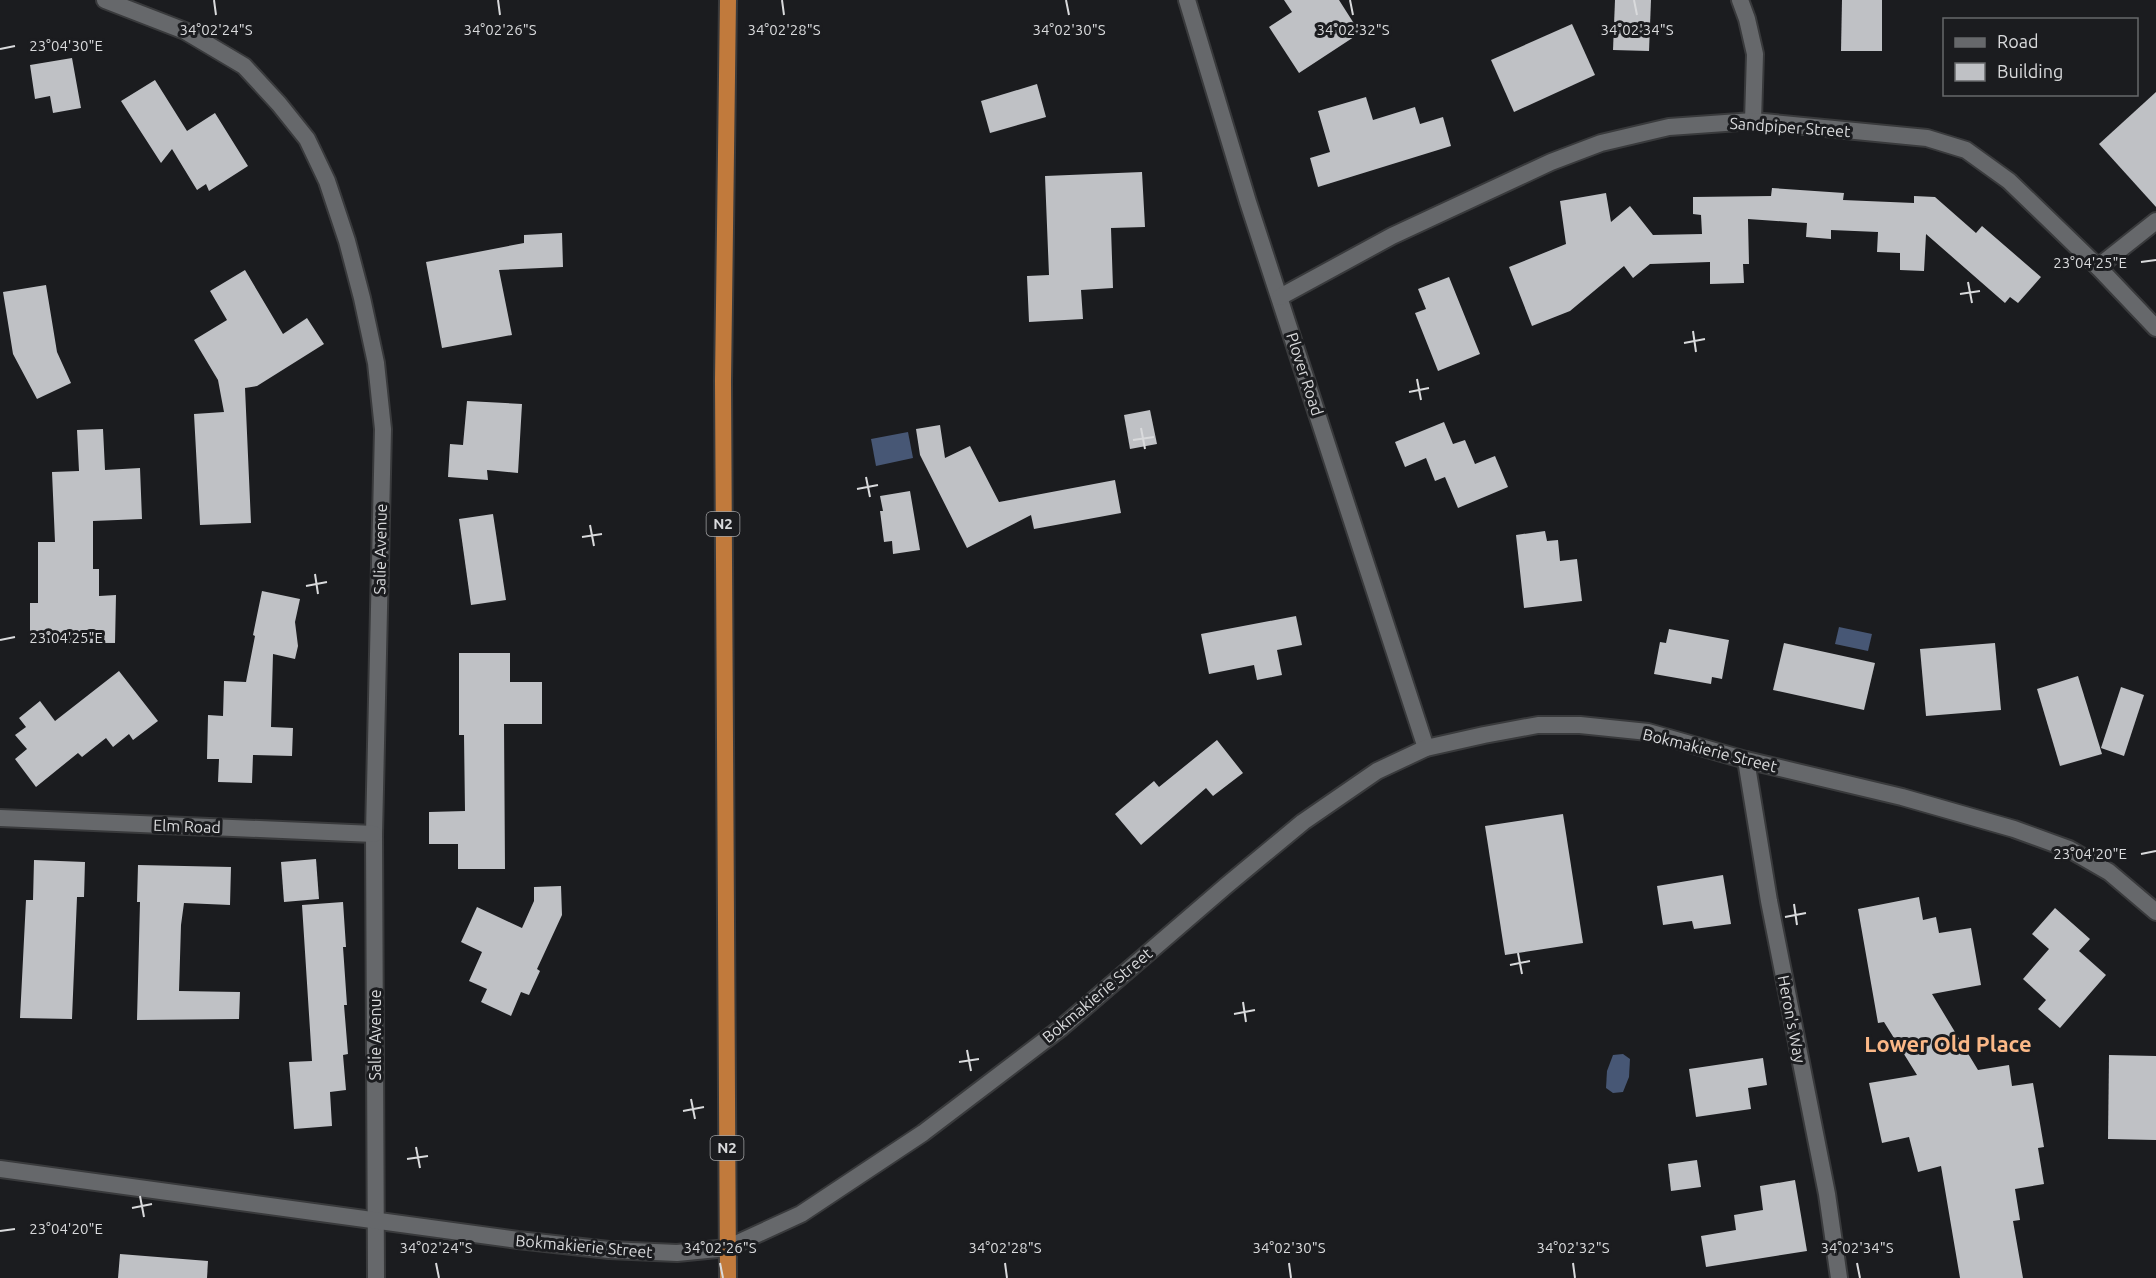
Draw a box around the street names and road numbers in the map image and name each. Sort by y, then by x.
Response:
street label: Sandpiper Street [1729,114,1852,140]
street label: Plover Road [1283,330,1327,418]
street label: Salie Avenue [370,503,390,595]
road number: N2 [706,512,740,536]
street label: Bokmakierie Street [1641,725,1780,776]
street label: Elm Road [153,816,221,836]
street label: Bokmakierie Street [1039,943,1156,1046]
street label: Heron's Way [1775,974,1809,1065]
street label: Salie Avenue [366,989,384,1081]
road number: N2 [710,1136,744,1160]
street label: Bokmakierie Street [515,1231,654,1261]

